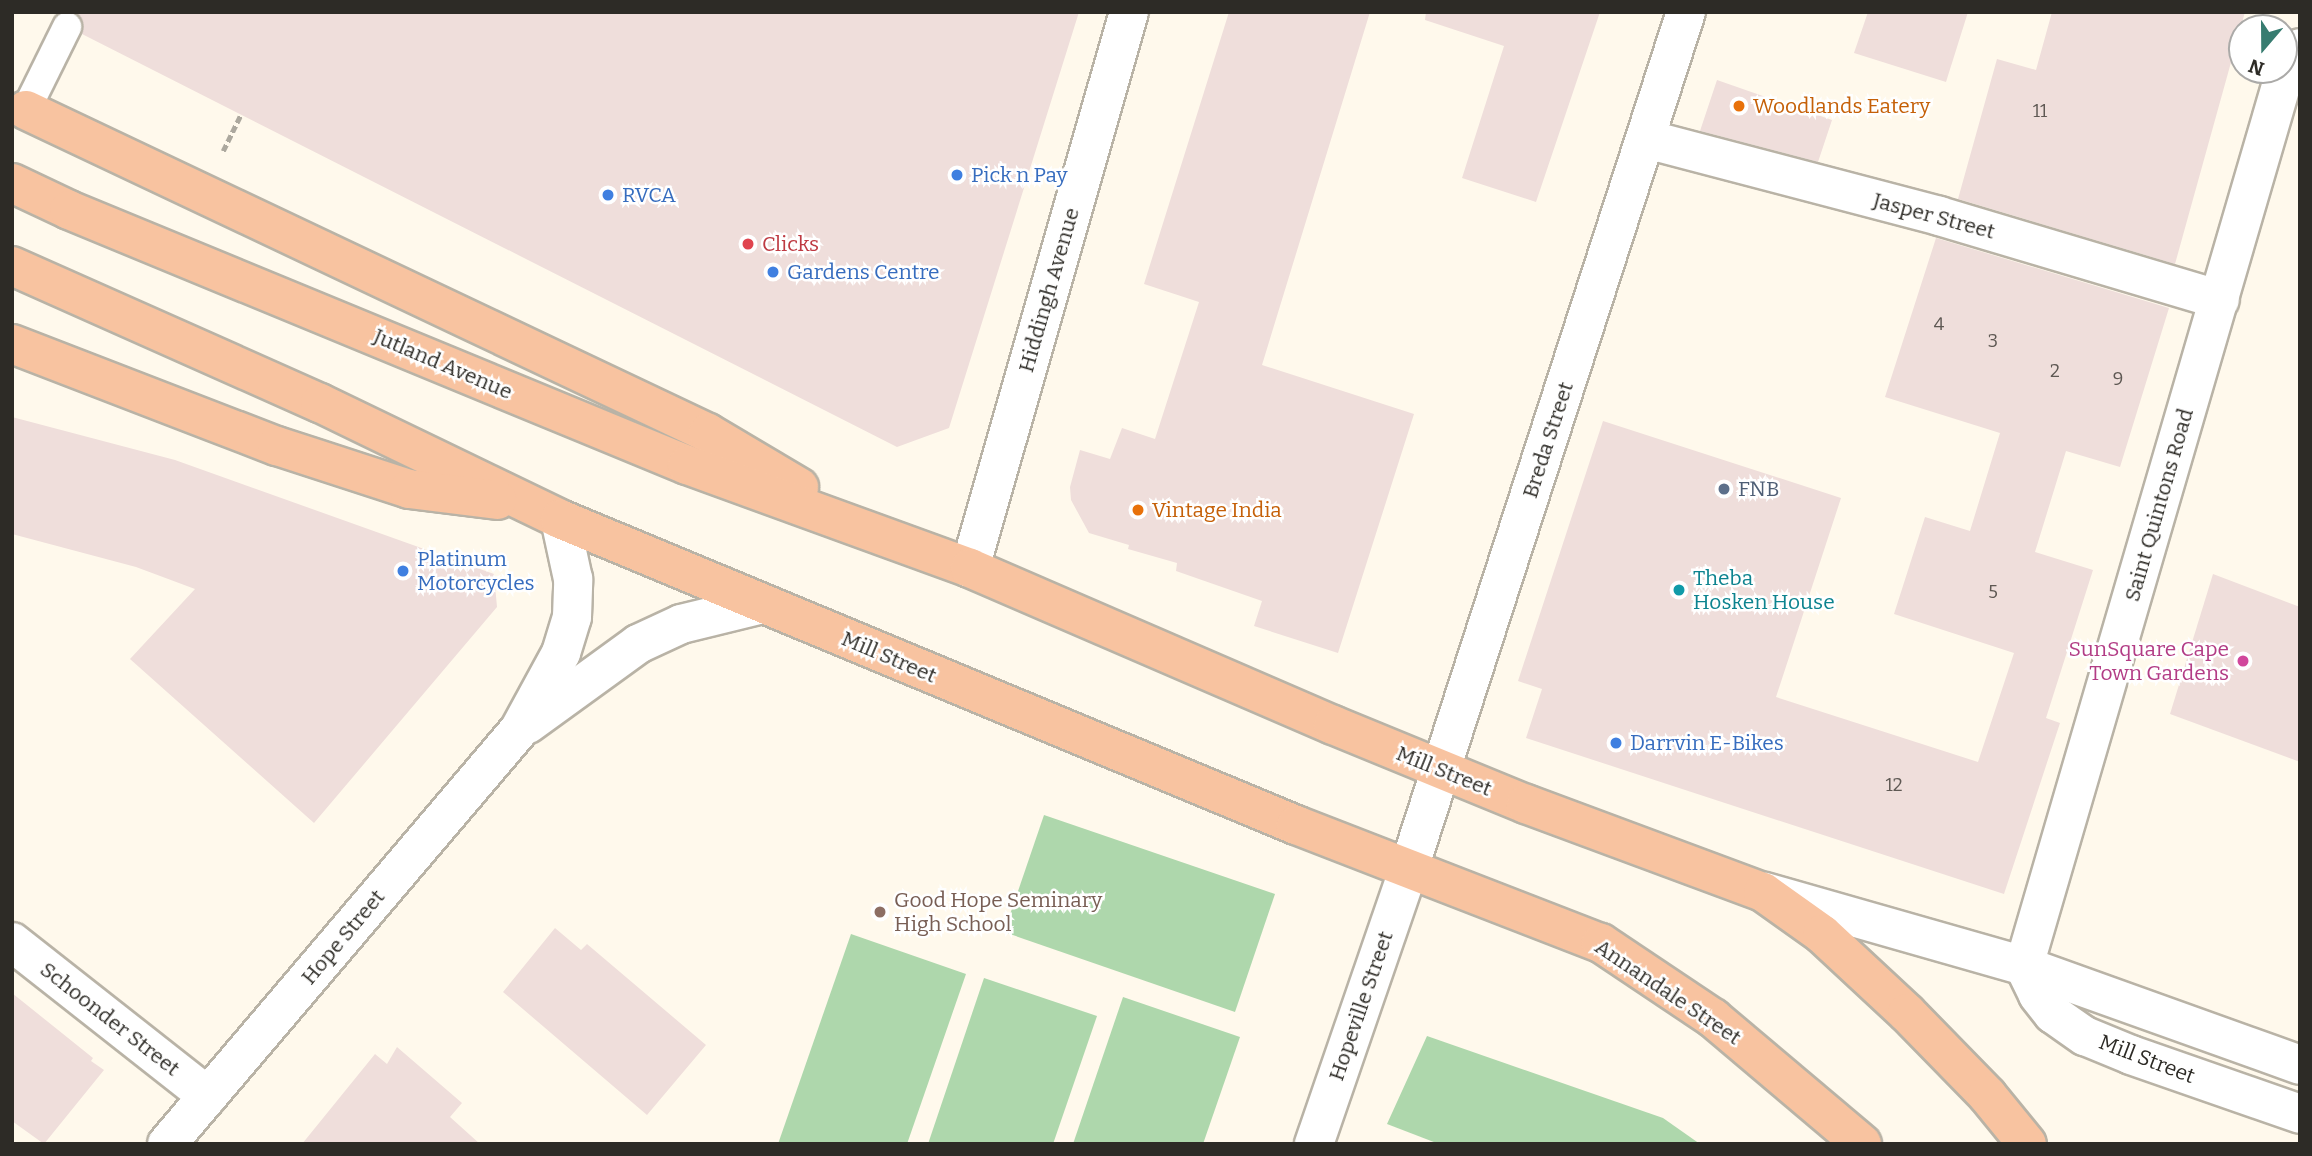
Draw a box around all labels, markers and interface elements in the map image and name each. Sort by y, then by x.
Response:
north arrow [2228,14,2298,84]
text: N [2246,54,2267,81]
place label: Woodlands Eatery [1753,93,1930,119]
marker: Woodlands Eatery [1731,98,1747,114]
house number: 11 [2033,100,2047,122]
place label: Pick n Pay [971,162,1068,188]
marker: Pick n Pay [949,167,965,183]
place label: RVCA [622,182,676,208]
marker: RVCA [600,187,616,203]
street label: Jasper Street [1870,188,1998,244]
street label: Hiddingh Avenue [1013,205,1085,375]
place label: Clicks [762,231,819,257]
marker: Clicks [740,236,756,252]
place label: Gardens Centre [787,259,940,285]
marker: Gardens Centre [765,264,781,280]
house number: 4 [1934,313,1944,335]
street label: Jutland Avenue [370,323,516,405]
house number: 3 [1988,330,1998,352]
house number: 2 [2050,360,2060,382]
house number: 9 [2113,368,2123,390]
street label: Breda Street [1517,379,1579,501]
street label: Saint Quintons Road [2119,406,2199,604]
place label: FNB [1738,476,1779,502]
marker: FNB [1716,481,1732,497]
place label: Vintage India [1152,497,1282,523]
marker: Vintage India [1130,502,1146,518]
place label: Platinum Motorcycles [417,546,535,596]
marker: Platinum Motorcycles [395,563,411,579]
place label: Theba Hosken House [1693,565,1835,615]
house number: 5 [1988,581,1998,603]
marker: Theba Hosken House [1671,582,1687,598]
street label: Mill Street [838,626,940,688]
place label: SunSquare Cape Town Gardens [2068,636,2229,686]
marker: SunSquare Cape Town Gardens [2235,653,2251,669]
place label: Darrvin E-Bikes [1630,730,1784,756]
marker: Darrvin E-Bikes [1608,735,1624,751]
street label: Mill Street [1393,740,1495,802]
house number: 12 [1885,774,1903,796]
street label: Hope Street [296,884,390,990]
place label: Good Hope Seminary High School [894,887,1102,937]
marker: Good Hope Seminary High School [872,904,888,920]
street label: Hopeville Street [1324,928,1398,1084]
street label: Annandale Street [1590,934,1746,1050]
street label: Schoonder Street [35,957,185,1081]
street label: Mill Street [2096,1029,2198,1089]

